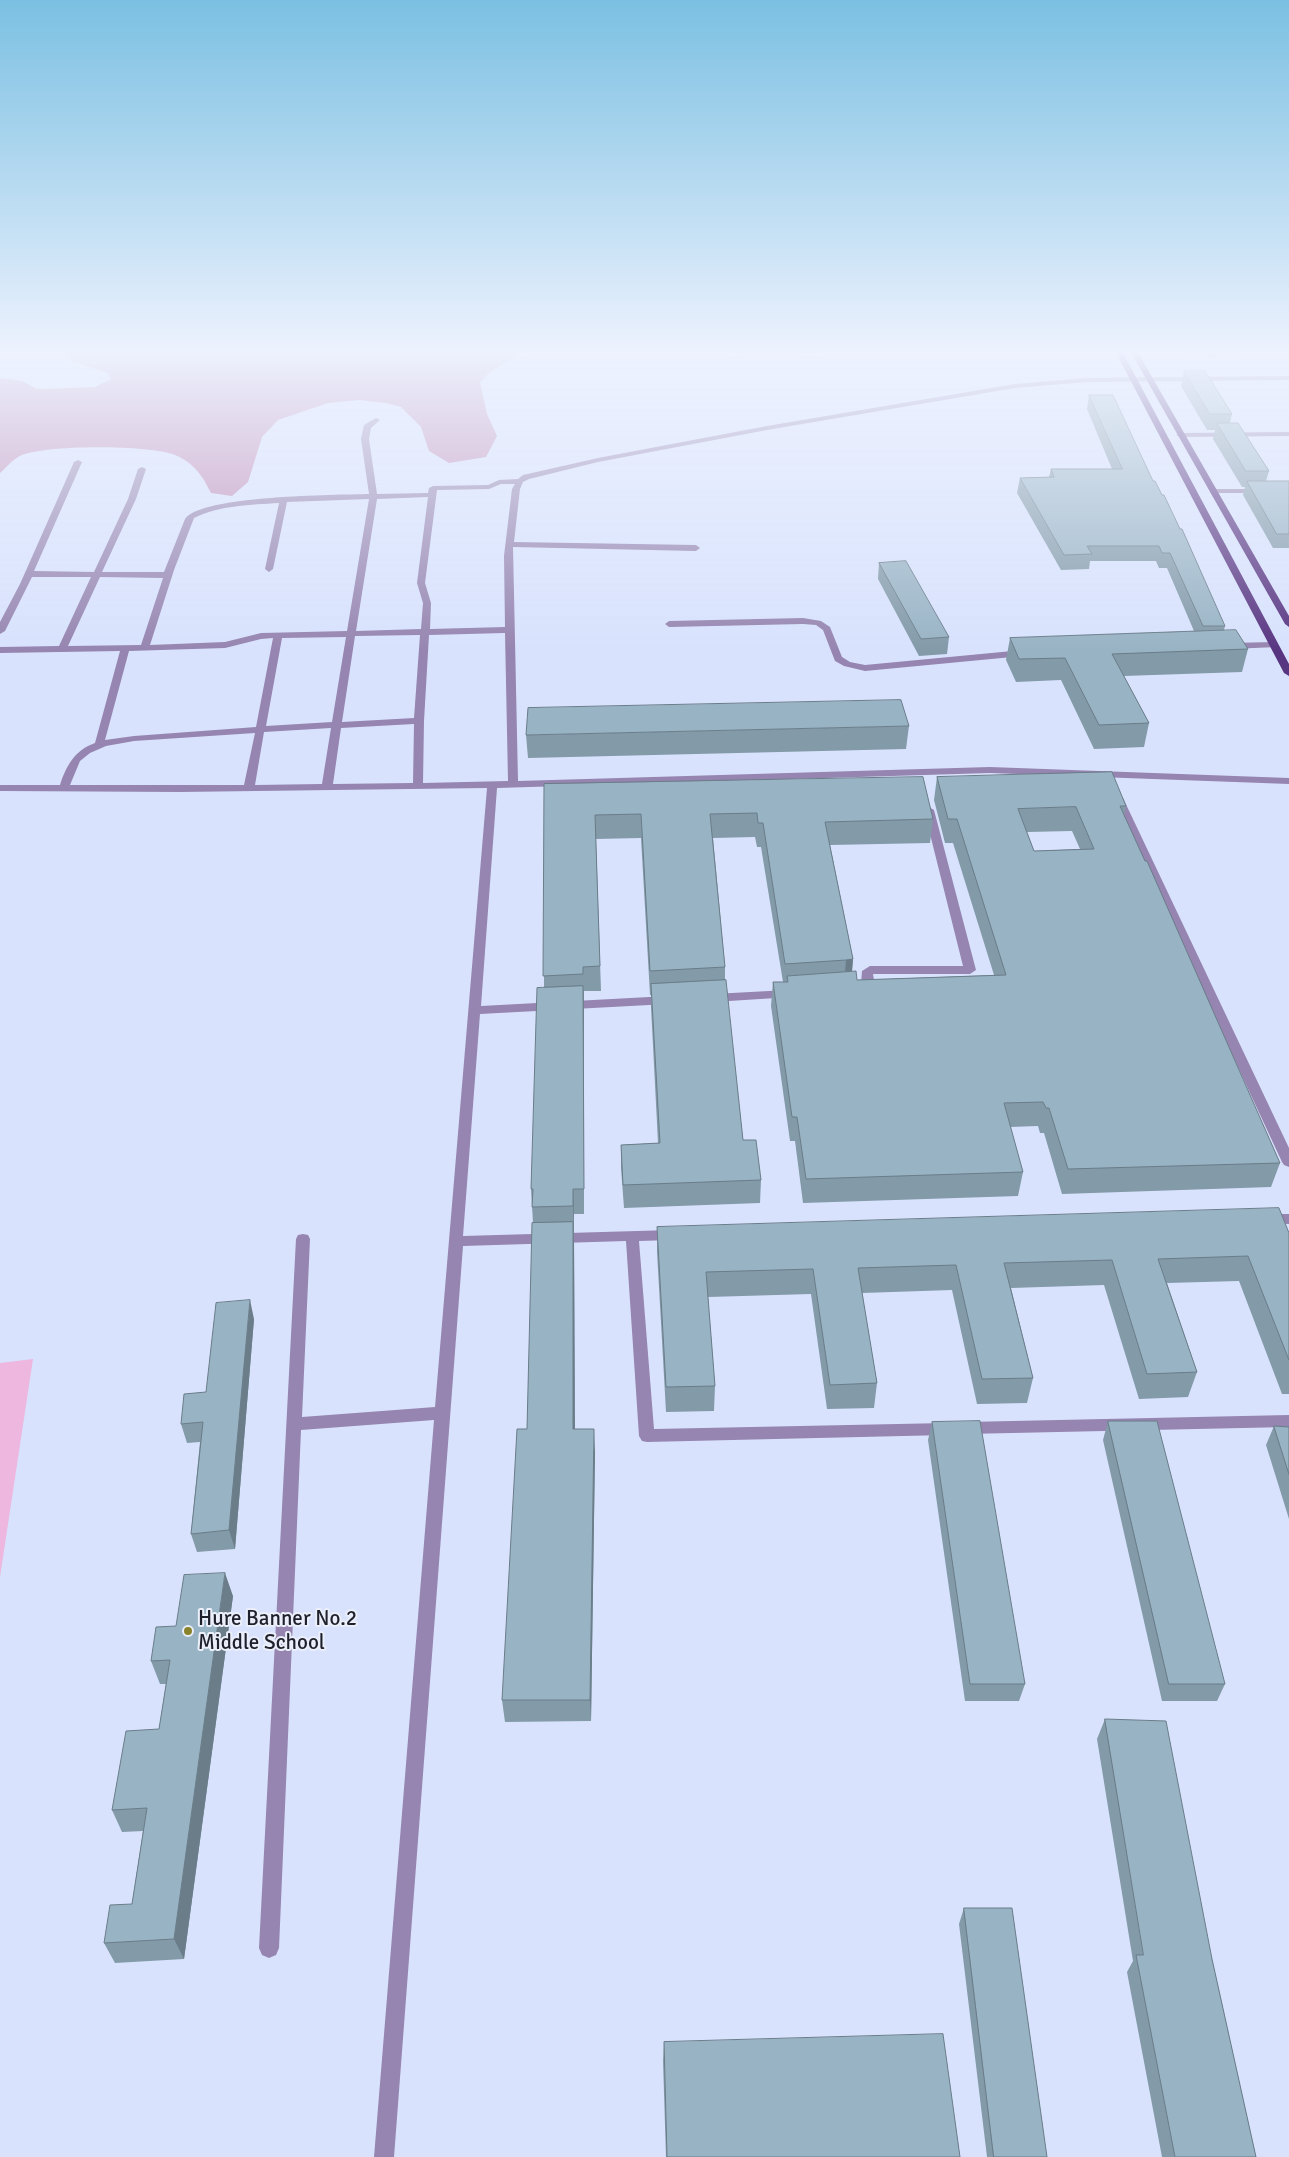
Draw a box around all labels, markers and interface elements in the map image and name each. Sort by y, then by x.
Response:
place label: Hure Banner No.2 Middle School [198,1606,357,1656]
marker: Hure Banner No.2 Middle School [182,1625,194,1637]

